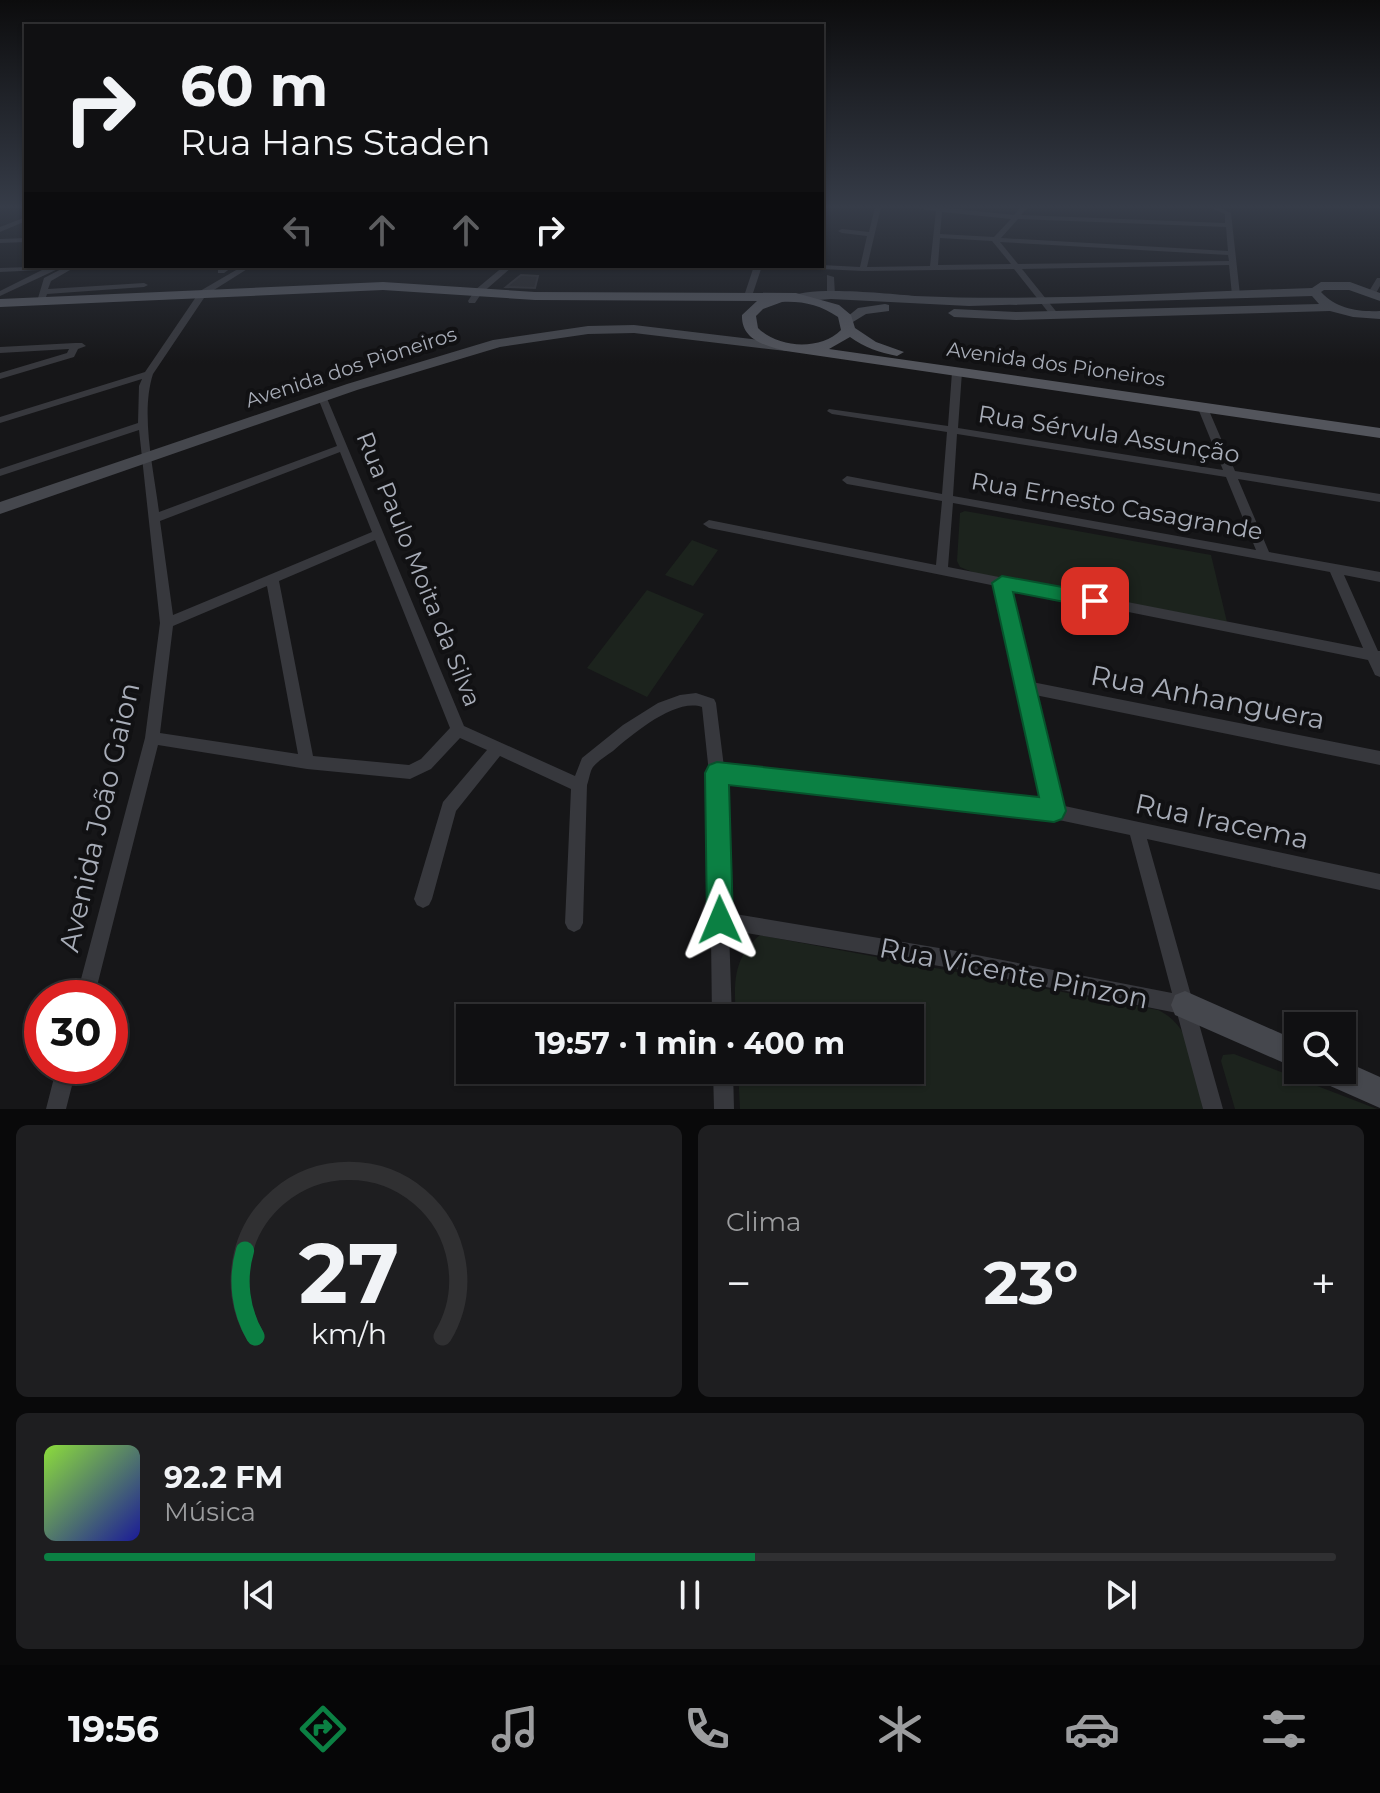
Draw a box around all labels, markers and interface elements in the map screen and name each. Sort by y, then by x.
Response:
text: 60 m [180,52,328,120]
icon: right [48,56,152,160]
text: Rua Hans Staden [180,120,491,164]
icon: left [276,208,320,252]
icon: ahead [360,208,404,252]
icon: ahead [444,208,488,252]
icon: right [528,208,572,252]
street label: Avenida dos Pioneiros [242,321,460,412]
street label: Avenida dos Pioneiros [945,337,1167,391]
street label: Rua Sérvula Assunção [976,399,1242,469]
street label: Rua Paulo Moita da Silva [351,427,487,711]
street label: Rua Ernesto Casagrande [969,466,1265,546]
pin [1061,567,1129,635]
icon: arrive [1073,579,1117,623]
street label: Rua Anhanguera [1088,658,1328,736]
street label: Avenida João Gaion [51,679,147,955]
street label: Rua Iracema [1132,786,1312,856]
position arrow [678,878,762,962]
street label: Rua Vicente Pinzon [877,930,1151,1016]
speed limit sign: 30 [24,980,128,1084]
map controls [1284,1012,1356,1084]
button: search [1284,1012,1356,1084]
text: 19:57 · 1 min · 400 m [535,1025,845,1062]
text: Clima [726,1206,801,1238]
text: 27 [299,1222,399,1324]
text: 23° [983,1246,1079,1319]
text: − [726,1256,751,1310]
text: + [1311,1256,1336,1310]
text: km/h [311,1316,387,1351]
text: 92.2 FM [164,1459,283,1496]
text: Música [164,1496,256,1528]
icon: previous [237,1573,281,1617]
icon: pause [668,1573,712,1617]
icon: next [1099,1573,1143,1617]
icon: directions [295,1701,351,1757]
icon: music [487,1701,543,1757]
icon: phone [679,1701,735,1757]
icon: climate [872,1701,928,1757]
icon: car [1064,1701,1120,1757]
icon: filters [1256,1701,1312,1757]
text: 19:56 [68,1707,159,1751]

